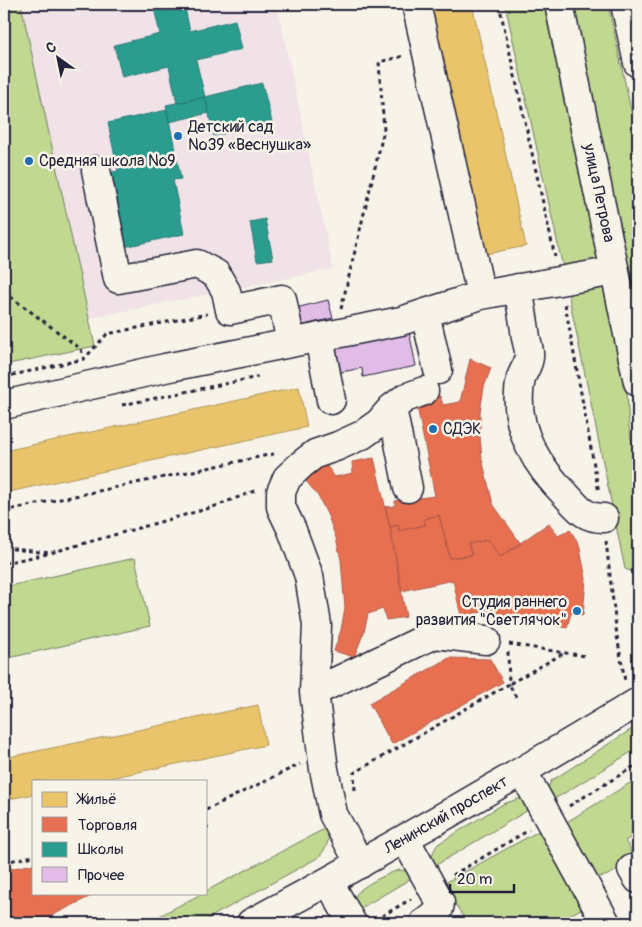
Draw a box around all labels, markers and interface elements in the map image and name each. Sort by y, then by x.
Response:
north arrow [32,32,82,82]
text: С [43,38,60,57]
place label: Детский сад №39 «Веснушка» [187,117,311,155]
marker: Детский сад №39 «Веснушка» [172,130,184,142]
street label: улица Петрова [579,141,619,244]
place label: Средняя школа №9 [39,151,176,171]
marker: Средняя школа №9 [23,155,35,167]
place label: СДЭК [443,419,481,439]
marker: СДЭК [427,423,439,435]
place label: Студия раннего развития "Светлячок" [416,592,567,630]
marker: Студия раннего развития "Светлячок" [571,605,583,617]
street label: Ленинский проспект [380,771,512,859]
legend [32,780,208,894]
text: Жильё [76,790,117,809]
text: Торговля [78,816,137,835]
text: Школы [78,840,124,859]
scale bar [450,862,513,894]
text: Прочее [78,866,125,885]
text: 20 m [457,870,492,889]

